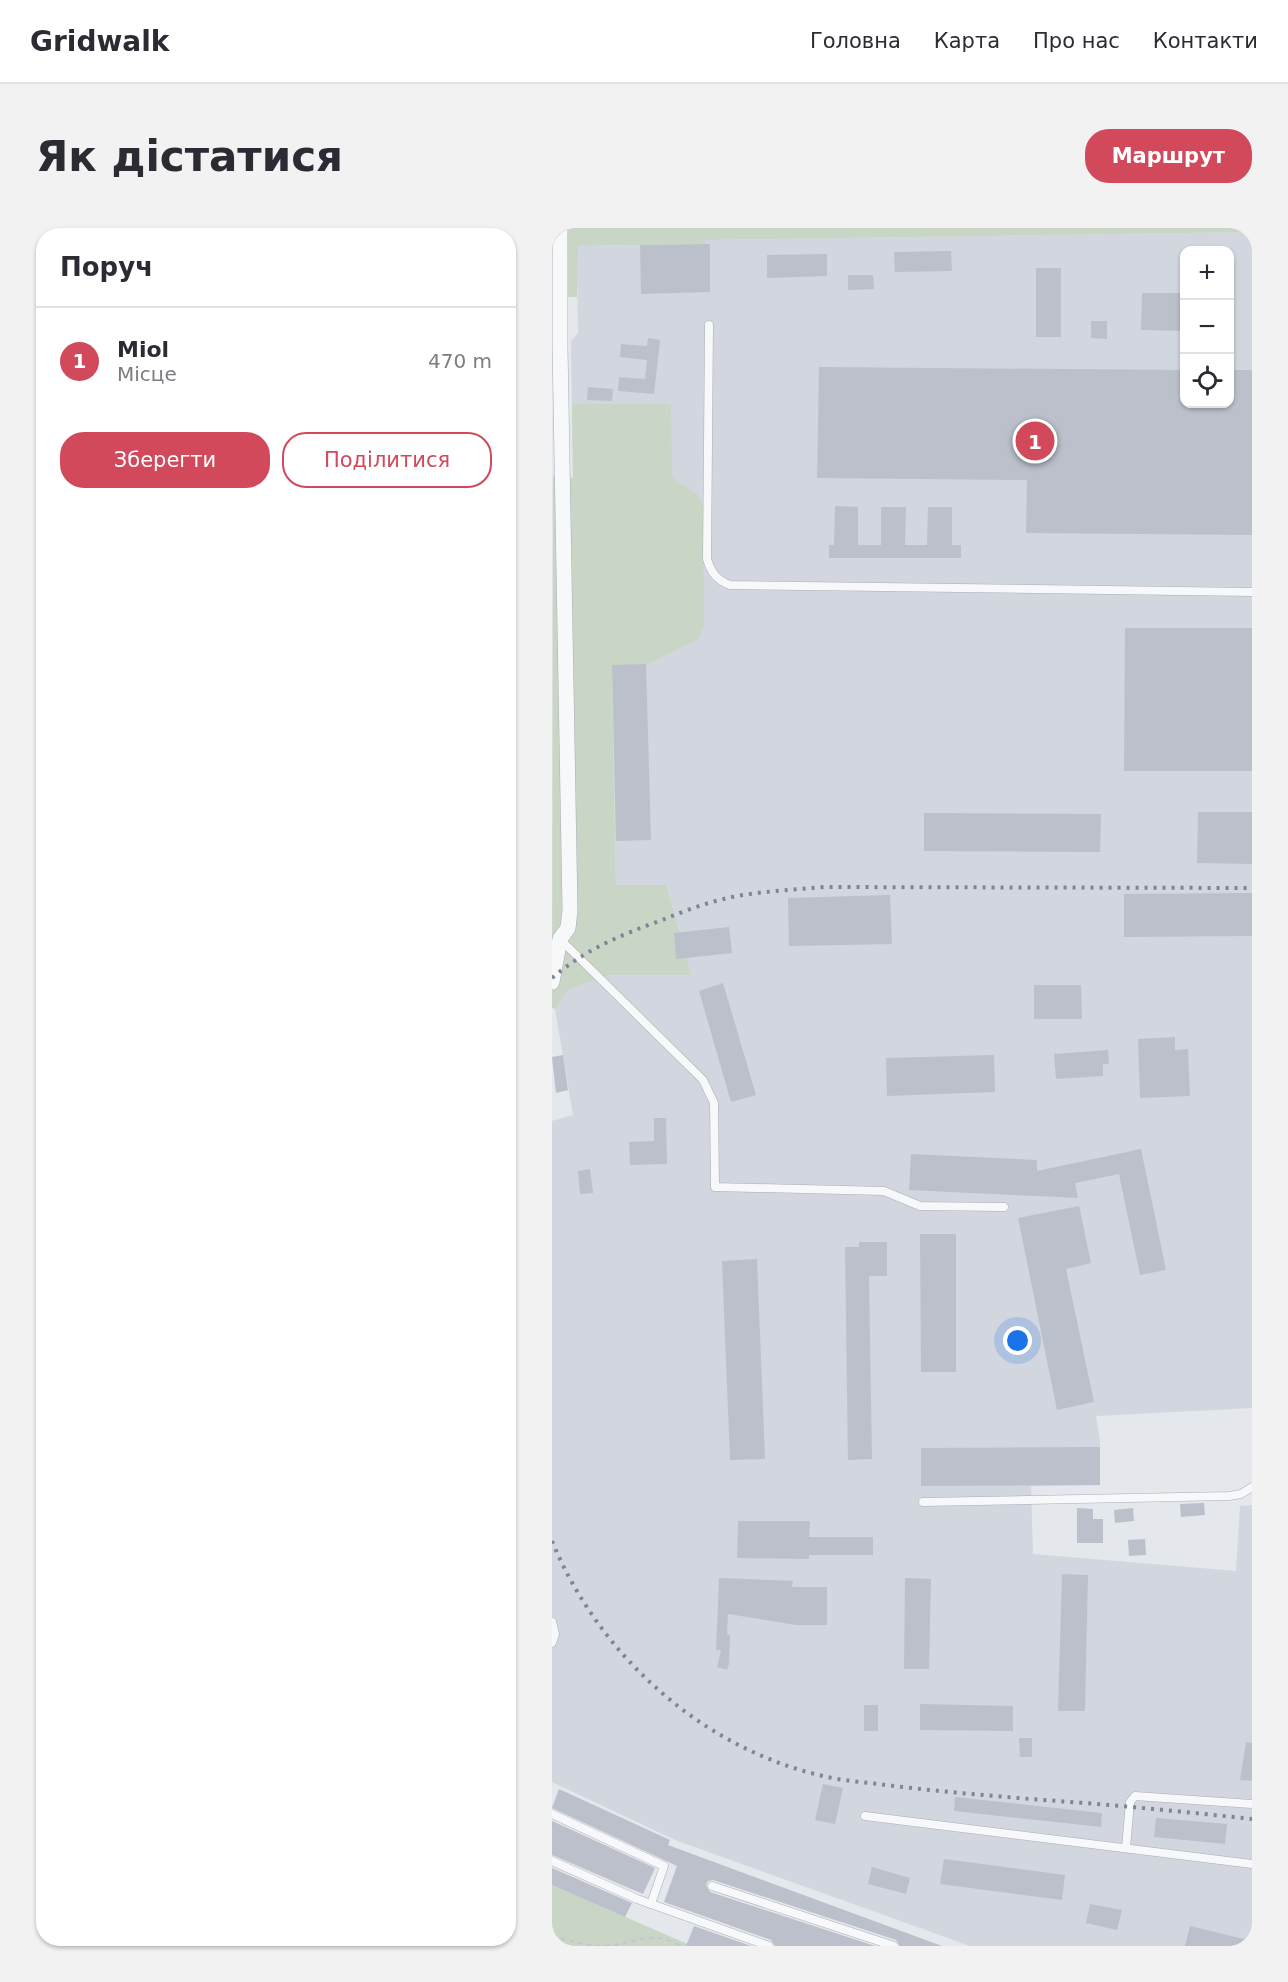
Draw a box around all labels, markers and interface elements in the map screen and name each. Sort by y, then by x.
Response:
text: Gridwalk [30,25,169,58]
text: Головна [810,29,901,53]
text: Карта [934,29,1000,53]
text: Про нас [1033,29,1120,53]
text: Контакти [1153,29,1258,53]
button: Маршрут [1085,129,1252,183]
text: Як дістатися [36,132,343,181]
map controls [1180,246,1234,408]
button: + [1180,246,1234,300]
text: Поруч [60,252,153,282]
button: − [1180,300,1234,354]
text: Miol [117,337,169,362]
text: 1 [73,349,86,373]
text: 470 m [428,349,492,373]
button: locate [1180,354,1234,408]
text: Місце [117,362,177,386]
pin: 1 [1016,418,1054,464]
button: Зберегти [60,432,270,488]
button: Поділитися [282,432,492,488]
your location [1003,1326,1032,1355]

